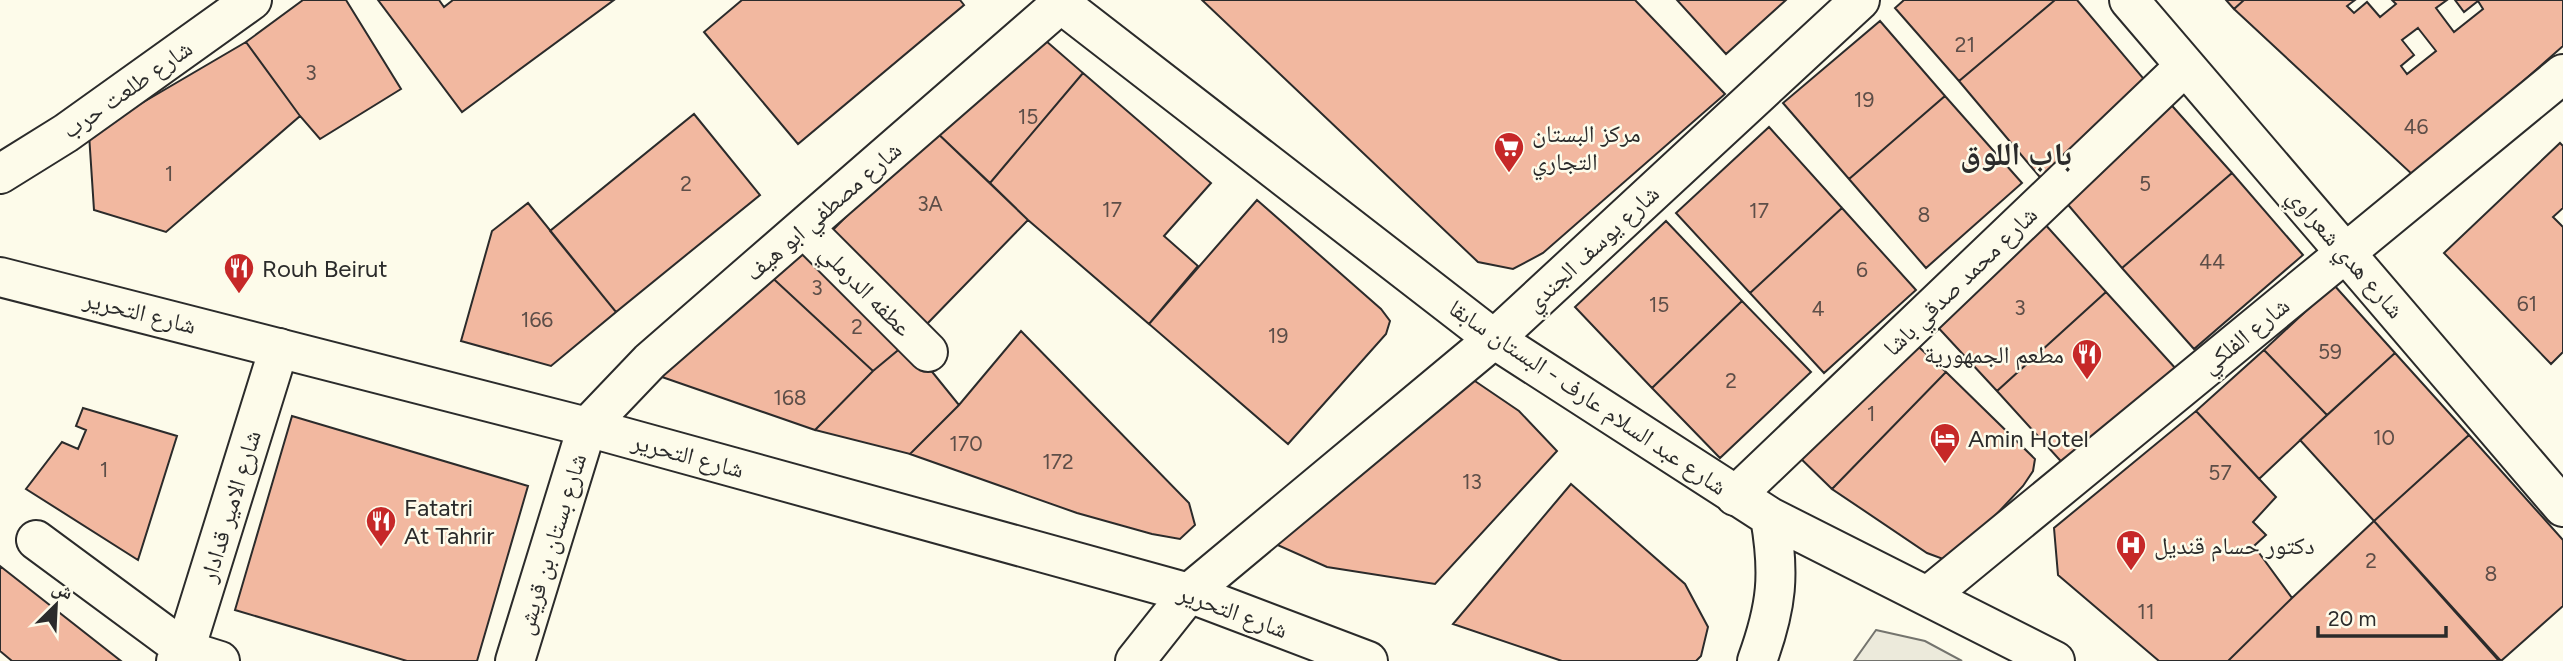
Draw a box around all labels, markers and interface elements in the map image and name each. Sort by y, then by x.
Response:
house number: 21 [1955,32,1975,57]
street label: شارع طلعت حرب [56,33,198,145]
house number: 3 [305,60,317,85]
house number: 19 [1854,87,1874,112]
house number: 15 [1018,104,1038,129]
house number: 46 [2404,114,2429,139]
place label: مركز البستان التجاري [1532,119,1641,181]
supermarket icon: مركز البستان التجاري [1492,130,1526,174]
street label: شارع مصطفي ابو هيف [739,135,911,291]
district label: باب اللوق [1960,135,2072,173]
house number: 1 [165,161,173,186]
house number: 2 [680,171,692,196]
house number: 5 [2139,171,2151,196]
street label: شارع يوسف الجندي [1519,179,1668,321]
street label: شارع هدي شعراوي [2278,182,2410,327]
house number: 3A [917,191,943,216]
house number: 17 [1102,197,1122,222]
house number: 17 [1749,198,1769,223]
street label: شارع محمد صدقي باشا [1877,200,2047,366]
house number: 8 [1918,202,1930,227]
street label: عطفه الدرملي [810,238,918,346]
house number: 44 [2199,249,2225,274]
restaurant icon: Rouh Beirut [222,251,256,295]
place label: Rouh Beirut [262,254,388,283]
house number: 6 [1856,257,1868,282]
house number: 3 [811,275,823,300]
street label: شارع التحرير [80,284,199,341]
street label: شارع الفلكي [2195,291,2298,383]
house number: 61 [2517,291,2537,316]
house number: 15 [1649,292,1669,317]
street label: شارع عبد السلام عارف - البستان سابقا [1442,293,1732,503]
house number: 3 [2014,295,2026,320]
house number: 4 [1811,296,1825,321]
house number: 166 [521,307,553,332]
house number: 2 [851,314,863,339]
house number: 19 [1268,323,1288,348]
restaurant icon: مطعم الجمهورية [2070,337,2104,381]
house number: 59 [2318,339,2342,364]
place label: مطعم الجمهورية [1924,340,2064,371]
house number: 2 [1725,368,1737,393]
house number: 168 [773,385,807,410]
house number: 1 [1867,401,1875,426]
hotel icon: Amin Hotel [1928,421,1962,465]
place label: Amin Hotel [1968,424,2089,453]
house number: 10 [2373,425,2395,450]
street label: شارع التحرير [628,426,747,485]
street label: شارع الامير قدادار [193,427,268,587]
house number: 170 [949,431,983,456]
house number: 172 [1042,449,1074,474]
street label: شارع بستان بن قريش [510,450,593,638]
house number: 1 [100,457,108,482]
house number: 57 [2208,460,2232,485]
house number: 13 [1462,469,1482,494]
place label: Fatatri At Tahrir [404,493,494,550]
restaurant icon: Fatatri At Tahrir [364,504,398,548]
hospital icon: دكتور حسام قنديل [2114,528,2148,572]
place label: دكتور حسام قنديل [2154,531,2315,562]
house number: 2 [2365,548,2377,573]
house number: 8 [2485,561,2497,586]
north arrow [21,570,91,640]
text: ش [49,575,77,605]
street label: شارع التحرير [1173,577,1292,645]
scale bar [2318,594,2446,638]
house number: 11 [2137,599,2155,624]
text: 20 m [2328,606,2376,631]

